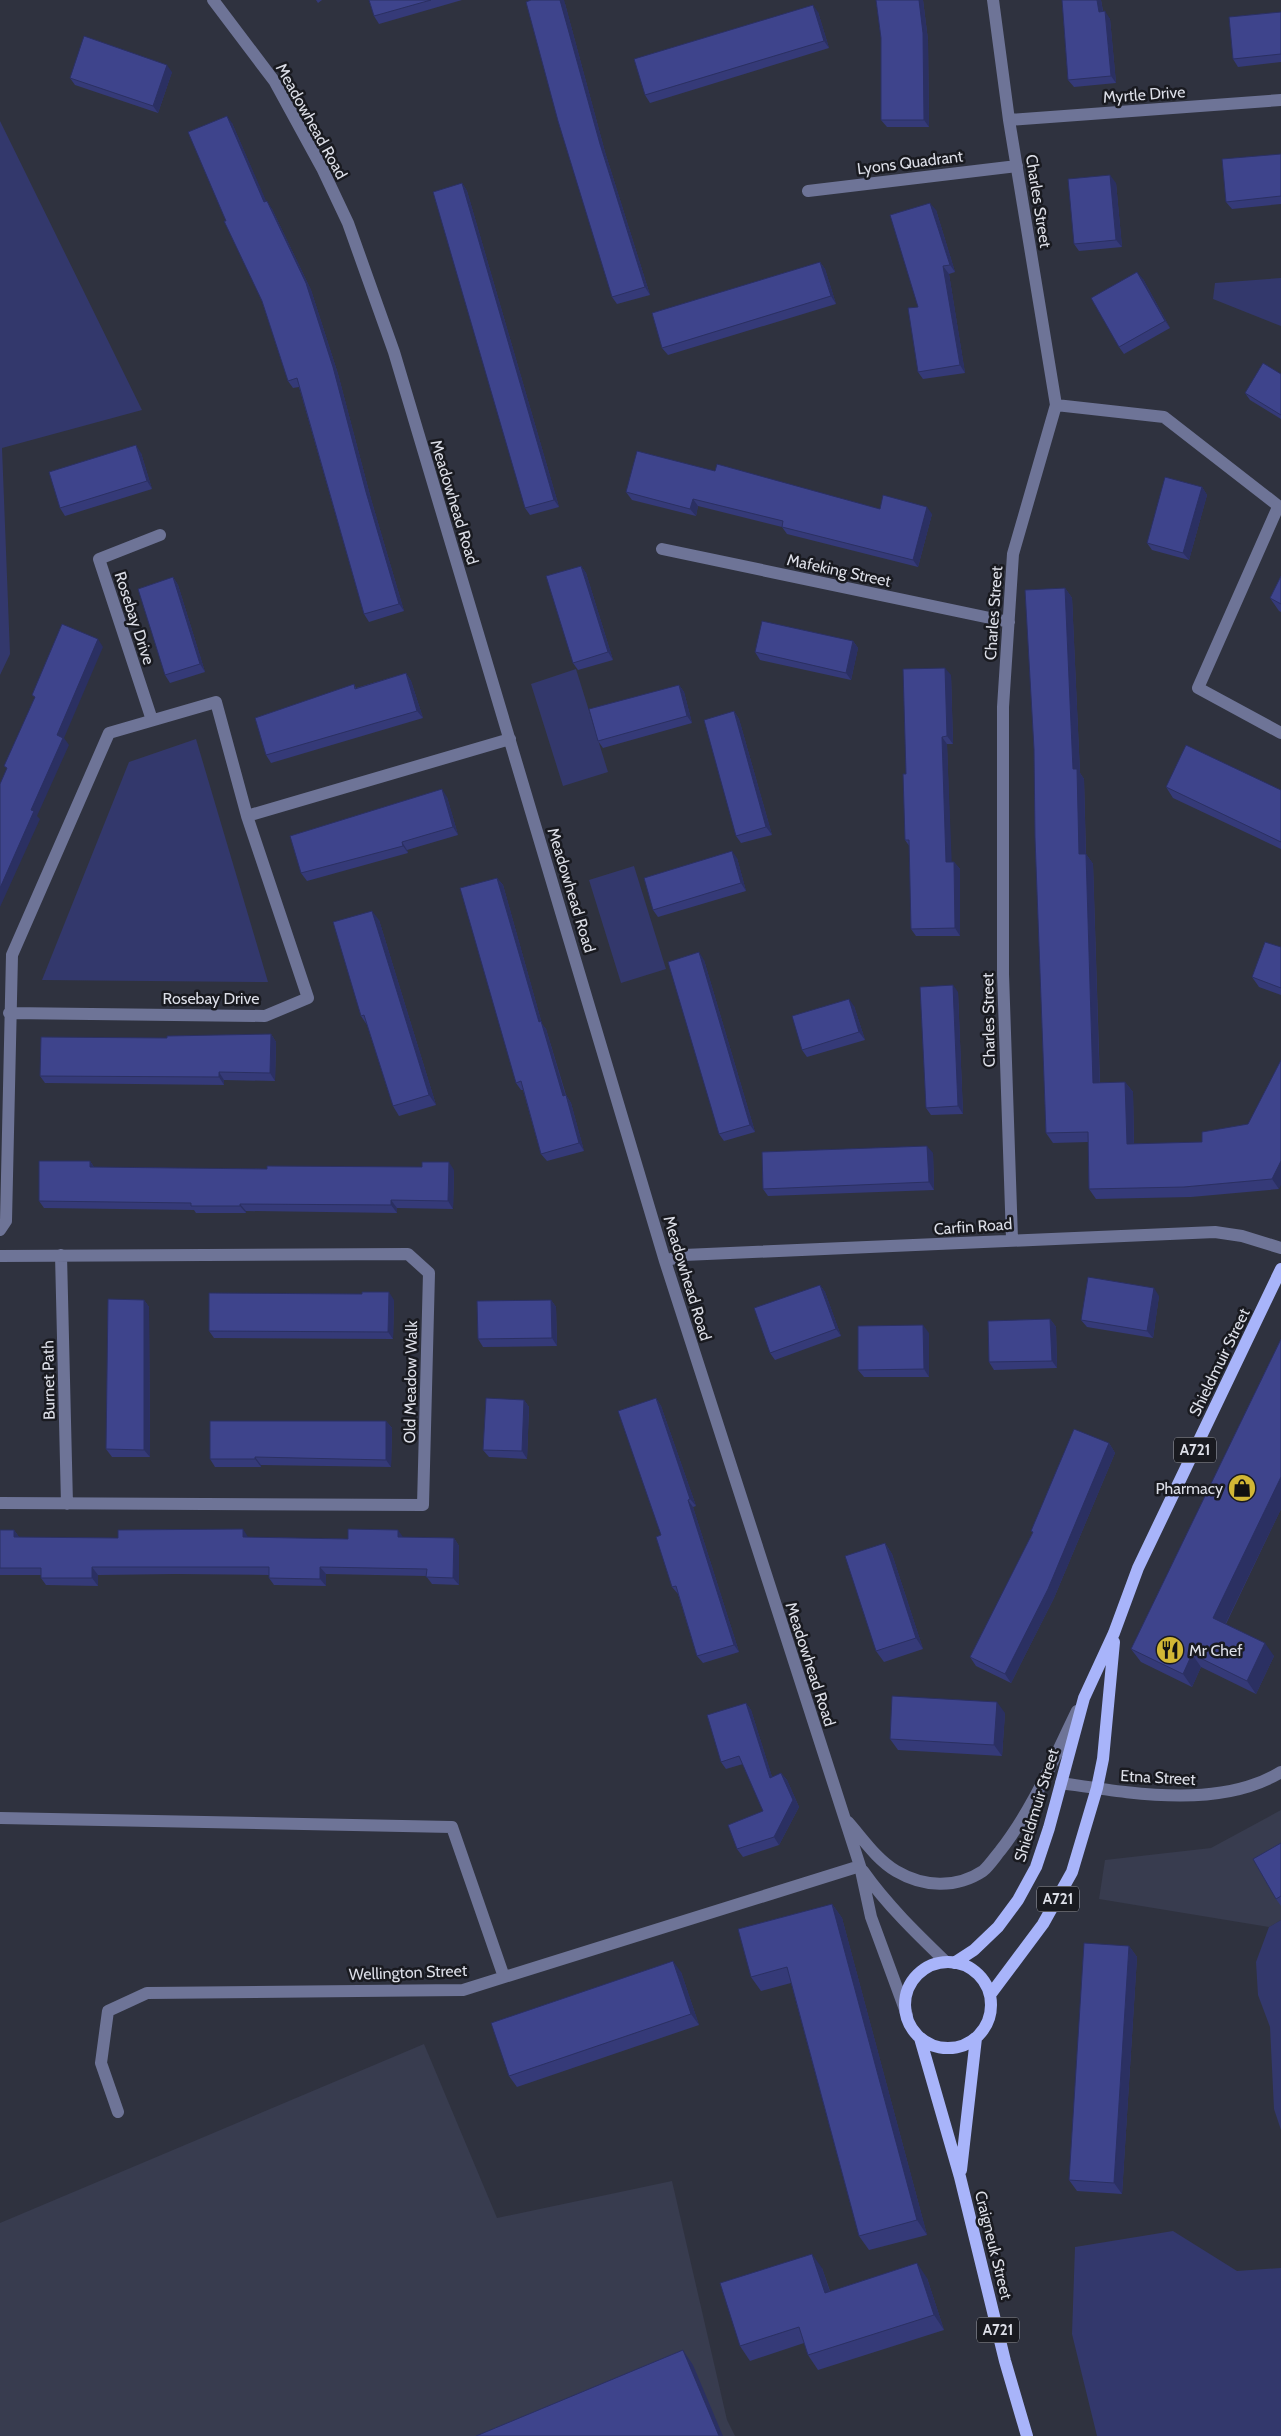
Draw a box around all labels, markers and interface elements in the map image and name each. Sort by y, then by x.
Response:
street label: Meadowhead Road [272,60,351,183]
street label: Myrtle Drive [1102,82,1186,107]
street label: Lyons Quadrant [856,146,965,178]
street label: Charles Street [1022,153,1055,250]
street label: Meadowhead Road [426,437,483,567]
street label: Mafeking Street [785,550,893,591]
street label: Charles Street [981,565,1006,661]
street label: Rosebay Drive [111,569,159,667]
street label: Meadowhead Road [543,825,600,955]
street label: Charles Street [978,972,999,1067]
street label: Rosebay Drive [163,989,259,1008]
street label: Meadowhead Road [659,1213,716,1343]
street label: Carfin Road [933,1214,1013,1239]
street label: Shieldmuir Street [1185,1305,1254,1419]
street label: Old Meadow Walk [400,1320,421,1444]
street label: Burnet Path [38,1340,59,1420]
road number: A721 [1174,1438,1216,1462]
shop icon: Pharmacy [1227,1473,1257,1503]
place label: Pharmacy [1155,1479,1223,1498]
street label: Meadowhead Road [781,1600,840,1729]
restaurant icon: Mr Chef [1155,1635,1185,1665]
place label: Mr Chef [1189,1641,1243,1660]
street label: Shieldmuir Street [1010,1746,1063,1864]
street label: Etna Street [1120,1766,1197,1789]
road number: A721 [1037,1886,1079,1912]
street label: Wellington Street [349,1961,468,1984]
street label: Craigneuk Street [971,2189,1016,2302]
road number: A721 [977,2318,1019,2342]

